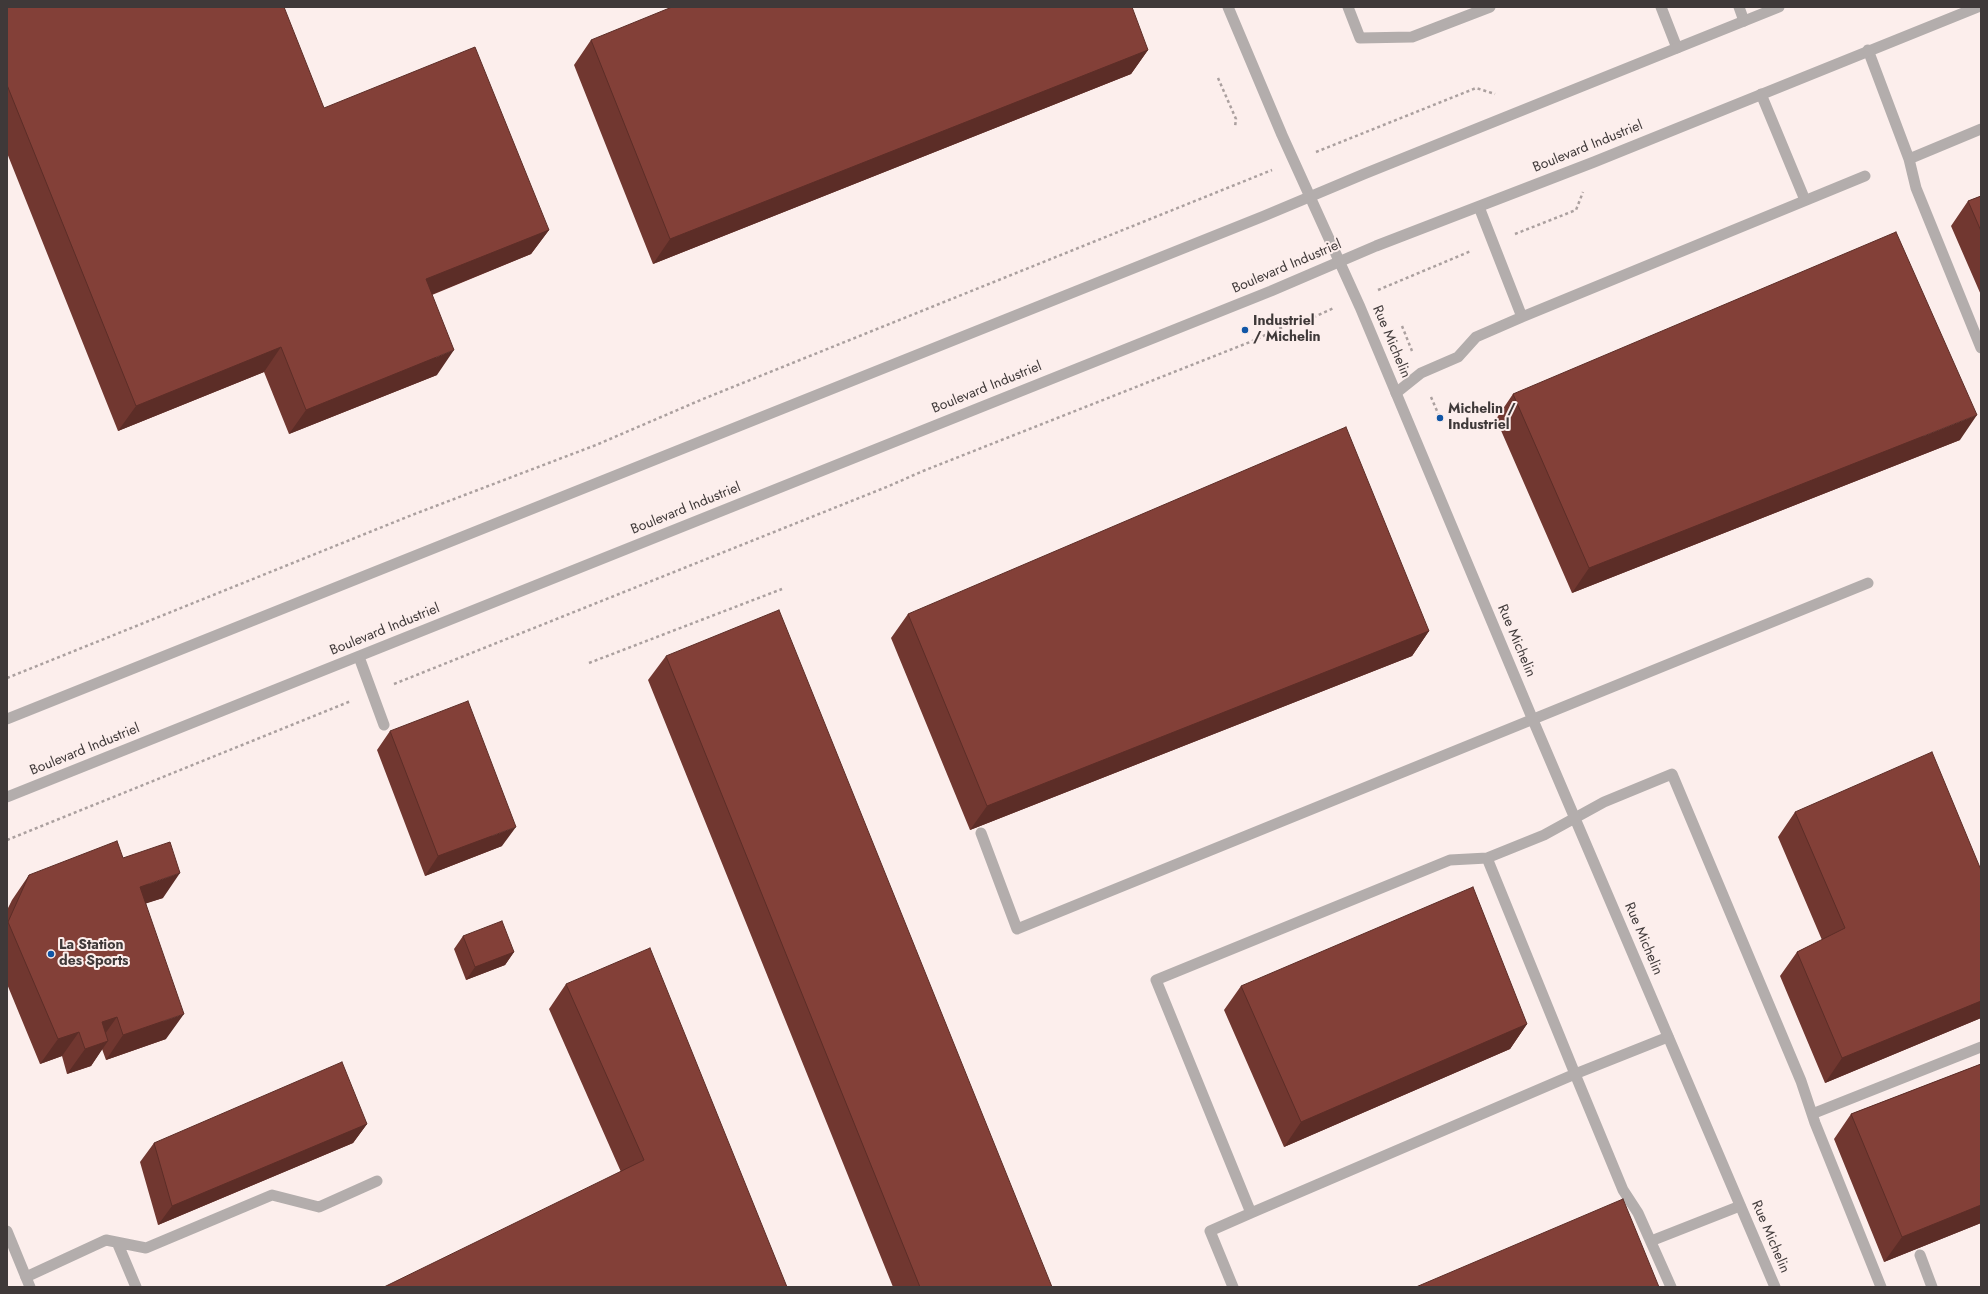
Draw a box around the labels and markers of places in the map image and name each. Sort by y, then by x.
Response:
place label: Industriel / Michelin [1253,314,1321,346]
marker: Industriel / Michelin [1240,325,1250,335]
place label: Michelin / Industriel [1448,402,1516,434]
marker: Michelin / Industriel [1435,413,1445,423]
place label: La Station des Sports [59,938,128,970]
marker: La Station des Sports [46,949,56,959]

